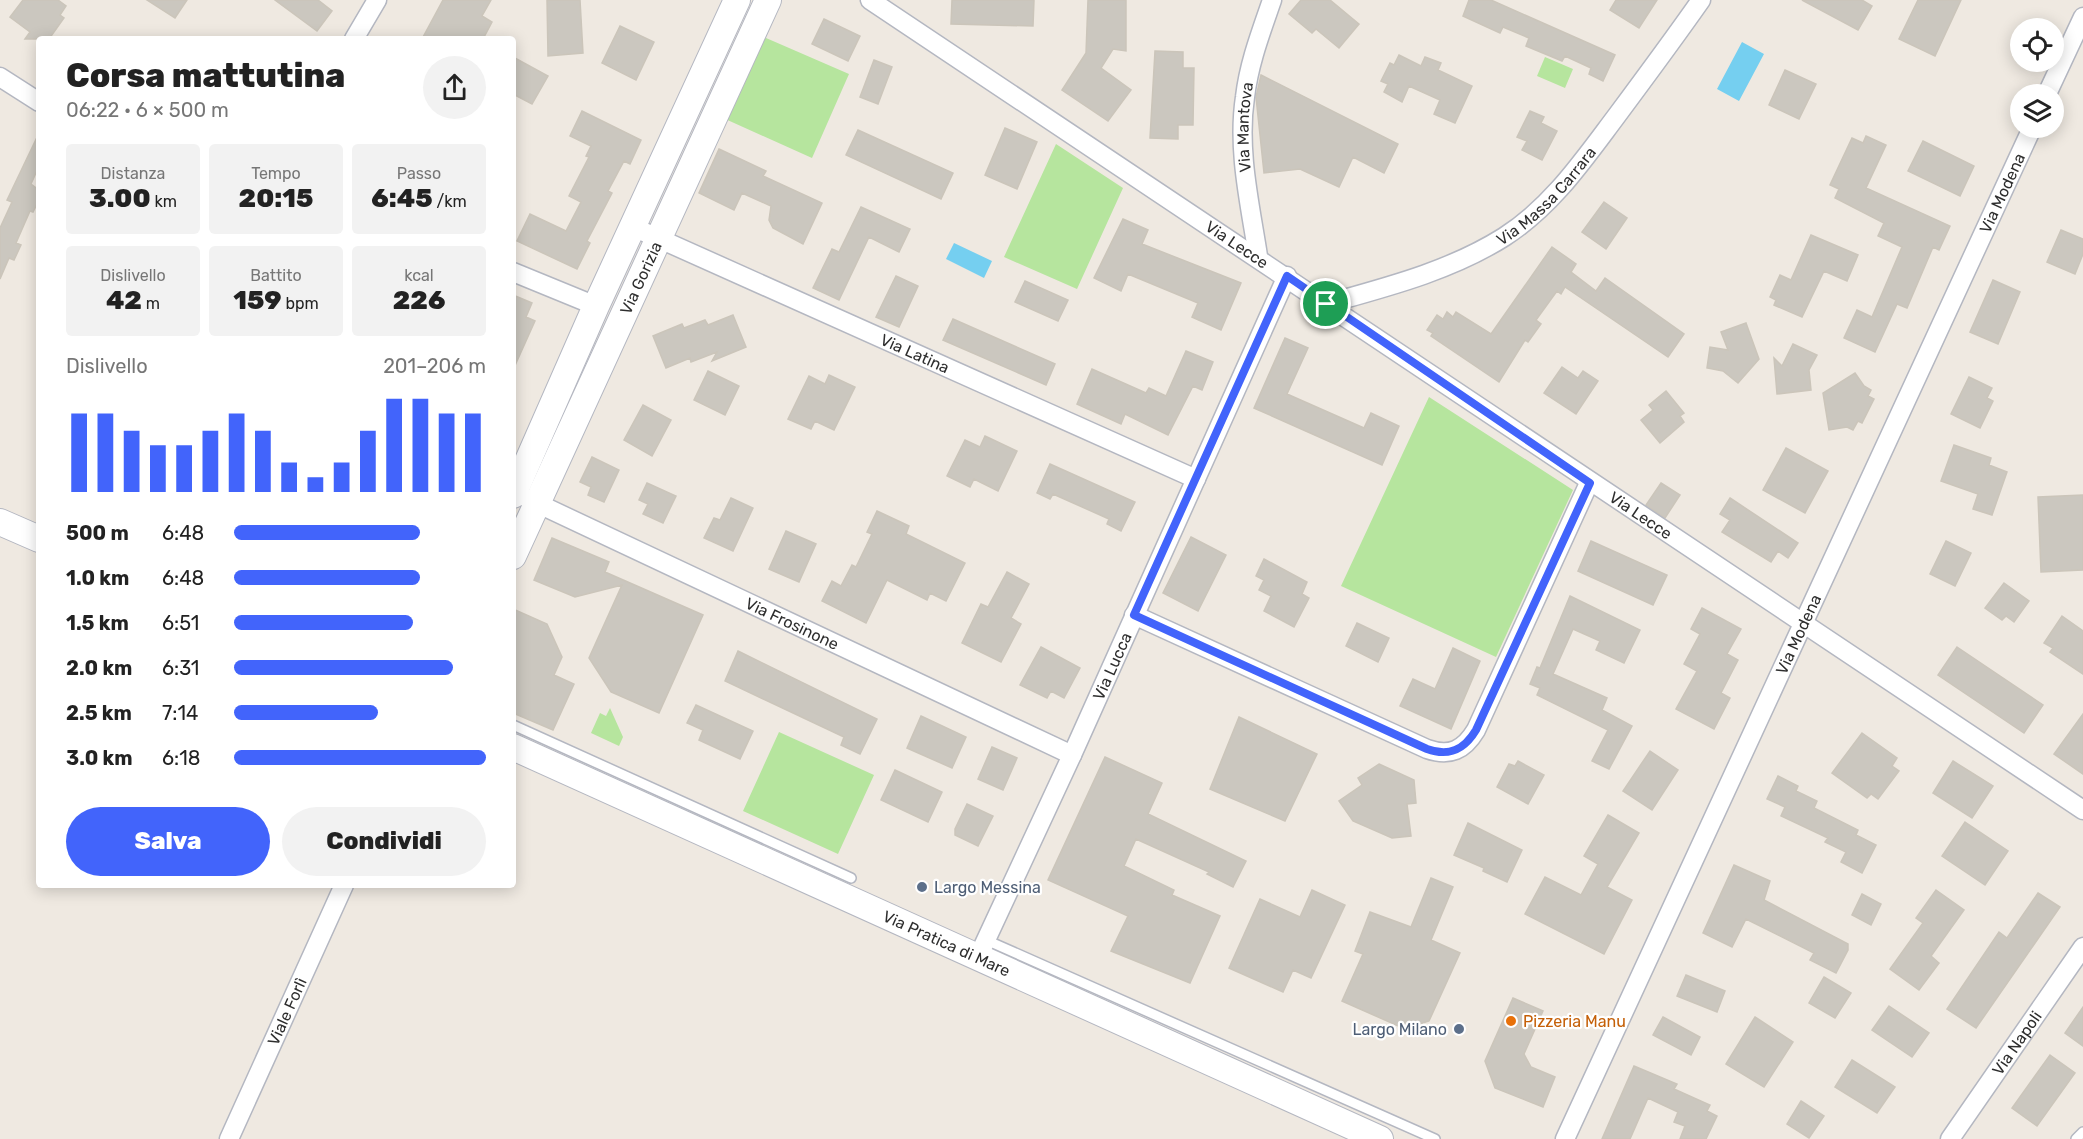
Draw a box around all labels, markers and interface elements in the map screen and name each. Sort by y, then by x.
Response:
map controls [2010,18,2064,138]
button: locate [2010,18,2064,72]
text: Corsa mattutina [66,56,345,95]
button: share [423,56,486,119]
street label: Via Mantova [1233,80,1257,173]
button: layers [2010,84,2064,138]
text: 06:22 · 6 × 500 m [66,98,229,122]
street label: Via Massa Carrara [1493,143,1600,249]
street label: Via Modena [1975,150,2029,236]
text: Distanza [101,164,165,183]
text: Tempo [251,164,301,183]
text: Passo [397,164,441,183]
text: 3.00 [89,183,151,214]
text: 20:15 [239,183,313,214]
text: 6:45 [371,183,433,214]
text: km [151,192,177,211]
text: /km [433,192,467,211]
street label: Via Lecce [1202,216,1272,272]
street label: Via Gorizia [616,238,665,317]
text: Dislivello [100,266,166,285]
text: Battito [250,266,302,285]
text: kcal [404,266,434,285]
pin [1300,278,1351,329]
text: 42 [106,285,142,316]
text: 159 [233,285,282,316]
text: 226 [393,285,445,316]
icon: arrive [1309,287,1342,320]
text: m [142,294,160,313]
text: bpm [282,294,319,313]
street label: Via Latina [878,330,952,377]
text: Dislivello [66,354,148,378]
text: 201–206 m [383,354,486,378]
street label: Via Lecce [1606,487,1676,543]
text: 500 m [66,521,129,545]
text: 6:48 [162,521,204,545]
text: 1.0 km [66,566,129,590]
text: 6:48 [162,566,204,590]
street label: Via Modena [1771,591,1825,677]
street label: Via Frosinone [742,593,842,653]
text: 1.5 km [66,611,129,635]
text: 6:51 [162,611,199,635]
street label: Via Lucca [1088,629,1135,703]
text: 2.0 km [66,656,132,680]
text: 6:31 [162,656,199,680]
text: 2.5 km [66,701,132,725]
text: 7:14 [162,701,198,725]
text: 3.0 km [66,746,133,770]
text: 6:18 [162,746,200,770]
button: Salva [66,807,270,876]
button: Condividi [282,807,486,876]
place label: Largo Messina [934,878,1041,897]
marker: Largo Messina [915,880,929,894]
street label: Via Pratica di Mare [880,906,1013,980]
street label: Viale Forlì [263,975,310,1048]
street label: Via Napoli [1988,1007,2045,1078]
place label: Pizzeria Manu [1523,1012,1626,1031]
marker: Pizzeria Manu [1504,1014,1518,1028]
place label: Largo Milano [1352,1020,1447,1039]
marker: Largo Milano [1452,1022,1466,1036]

